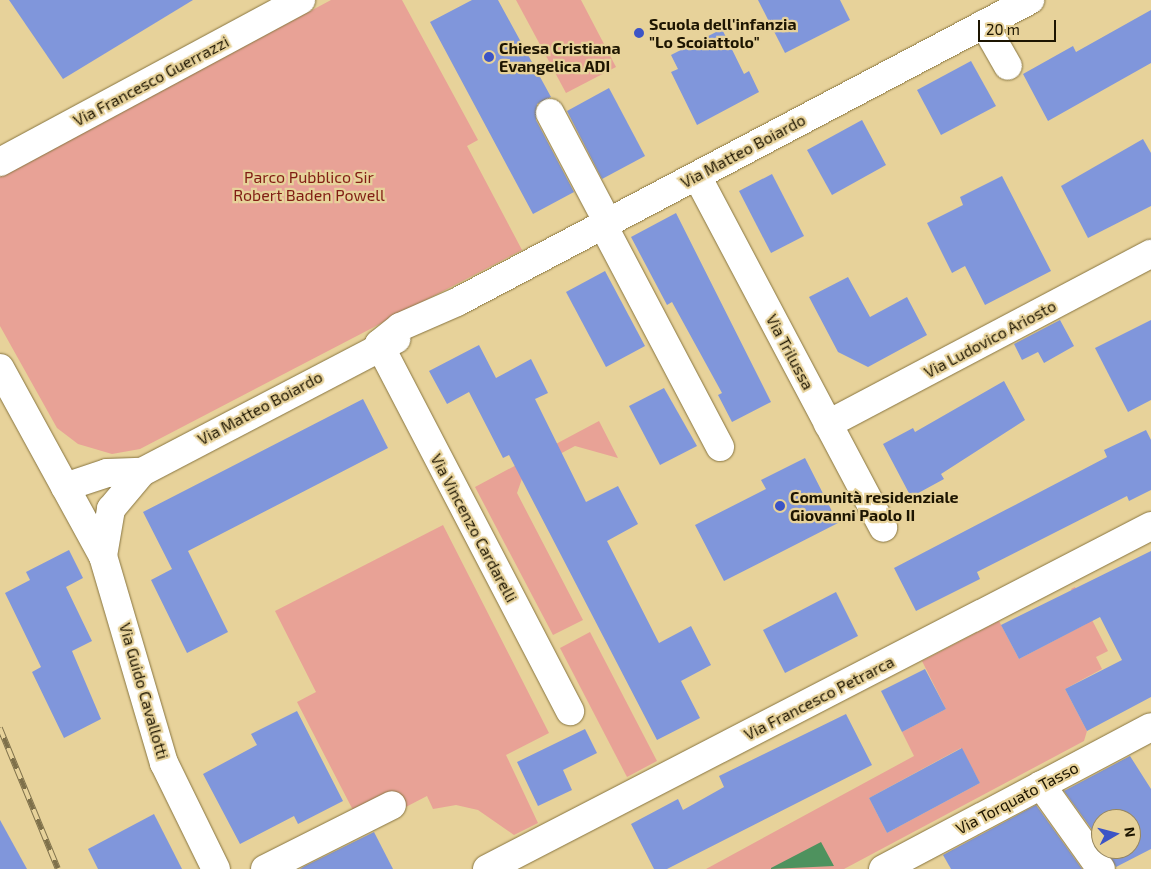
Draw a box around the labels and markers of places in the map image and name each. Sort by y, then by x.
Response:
place label: Scuola dell'infanzia "Lo Scoiattolo" [649,14,797,52]
marker: Scuola dell'infanzia "Lo Scoiattolo" [633,27,645,39]
place label: Chiesa Cristiana Evangelica ADI [499,38,621,76]
marker: Chiesa Cristiana Evangelica ADI [483,51,495,63]
place label: Comunità residenziale Giovanni Paolo II [790,487,959,525]
marker: Comunità residenziale Giovanni Paolo II [774,500,786,512]

